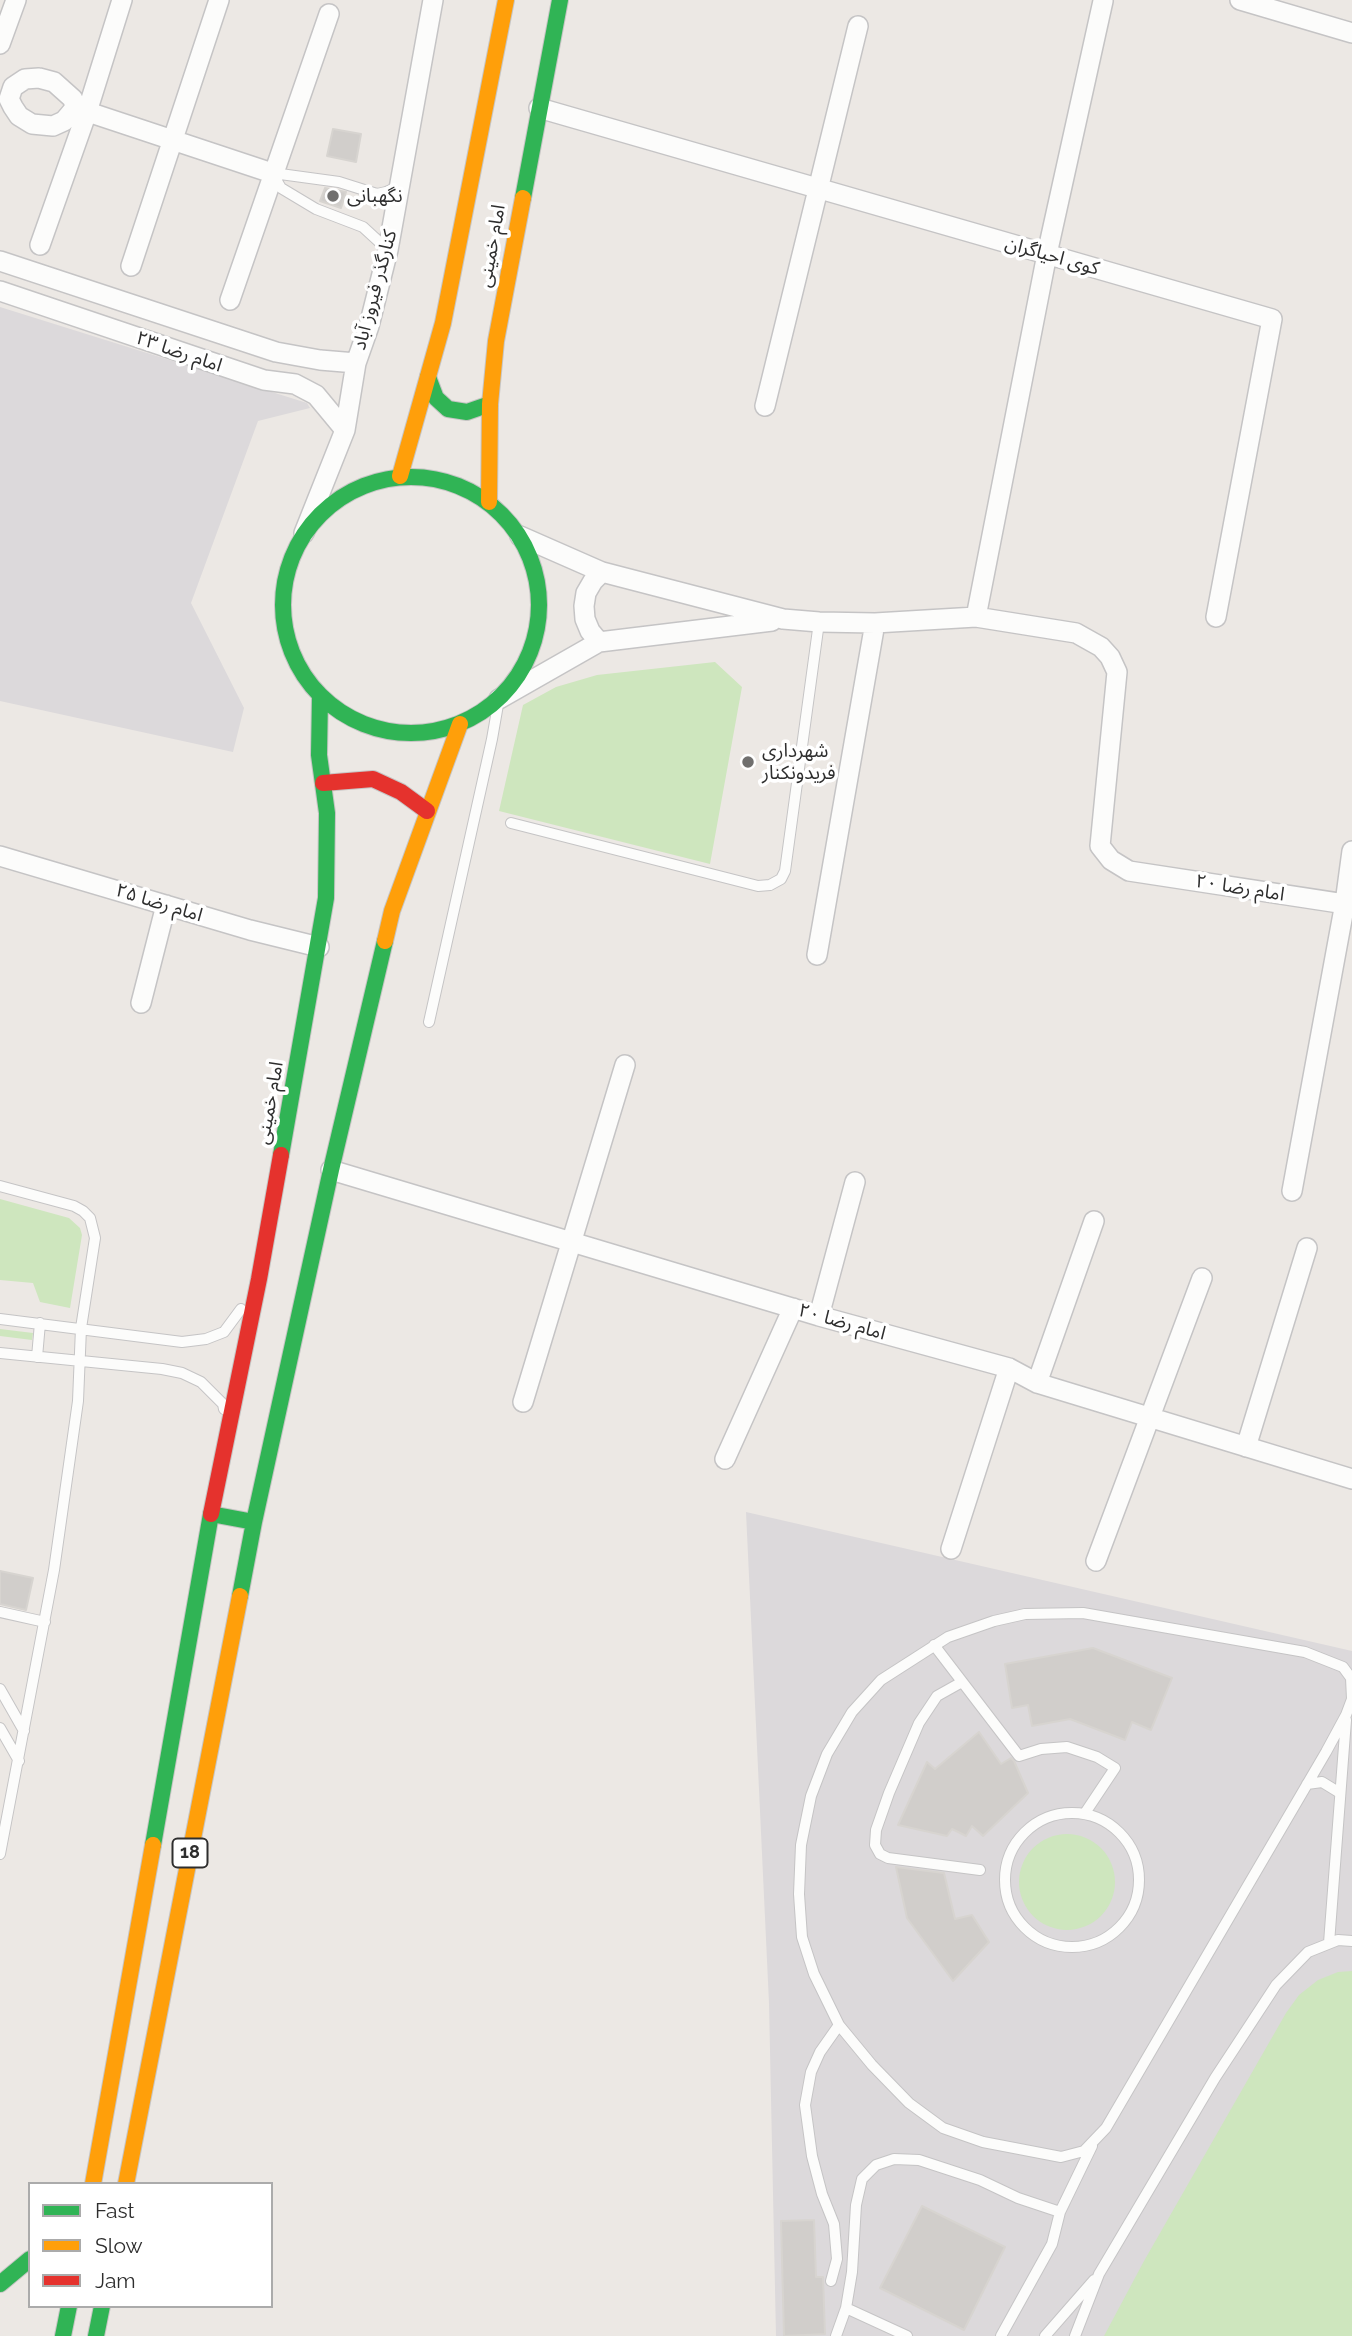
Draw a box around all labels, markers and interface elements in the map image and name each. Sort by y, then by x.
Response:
place label: نگهبانی [347,185,403,207]
marker: نگهبانی [325,188,341,204]
street label: امام خمینی [473,203,511,289]
street label: کنارگذر فیروز آباد [348,227,402,353]
street label: کوی احیاگران [1002,232,1102,280]
street label: امام رضا ۲۳ [133,327,225,377]
place label: شهرداری فریدونکنار [762,740,836,784]
marker: شهرداری فریدونکنار [740,754,756,770]
street label: امام رضا ۲۰ [1194,870,1286,906]
street label: امام رضا ۲۵ [113,879,205,927]
street label: امام خمینی [251,1060,289,1146]
street label: امام رضا ۲۰ [796,1299,888,1345]
road number: 18 [172,1839,208,1868]
legend [28,2182,273,2308]
text: Fast [95,2198,135,2223]
text: Slow [95,2233,143,2258]
text: Jam [95,2268,136,2293]

